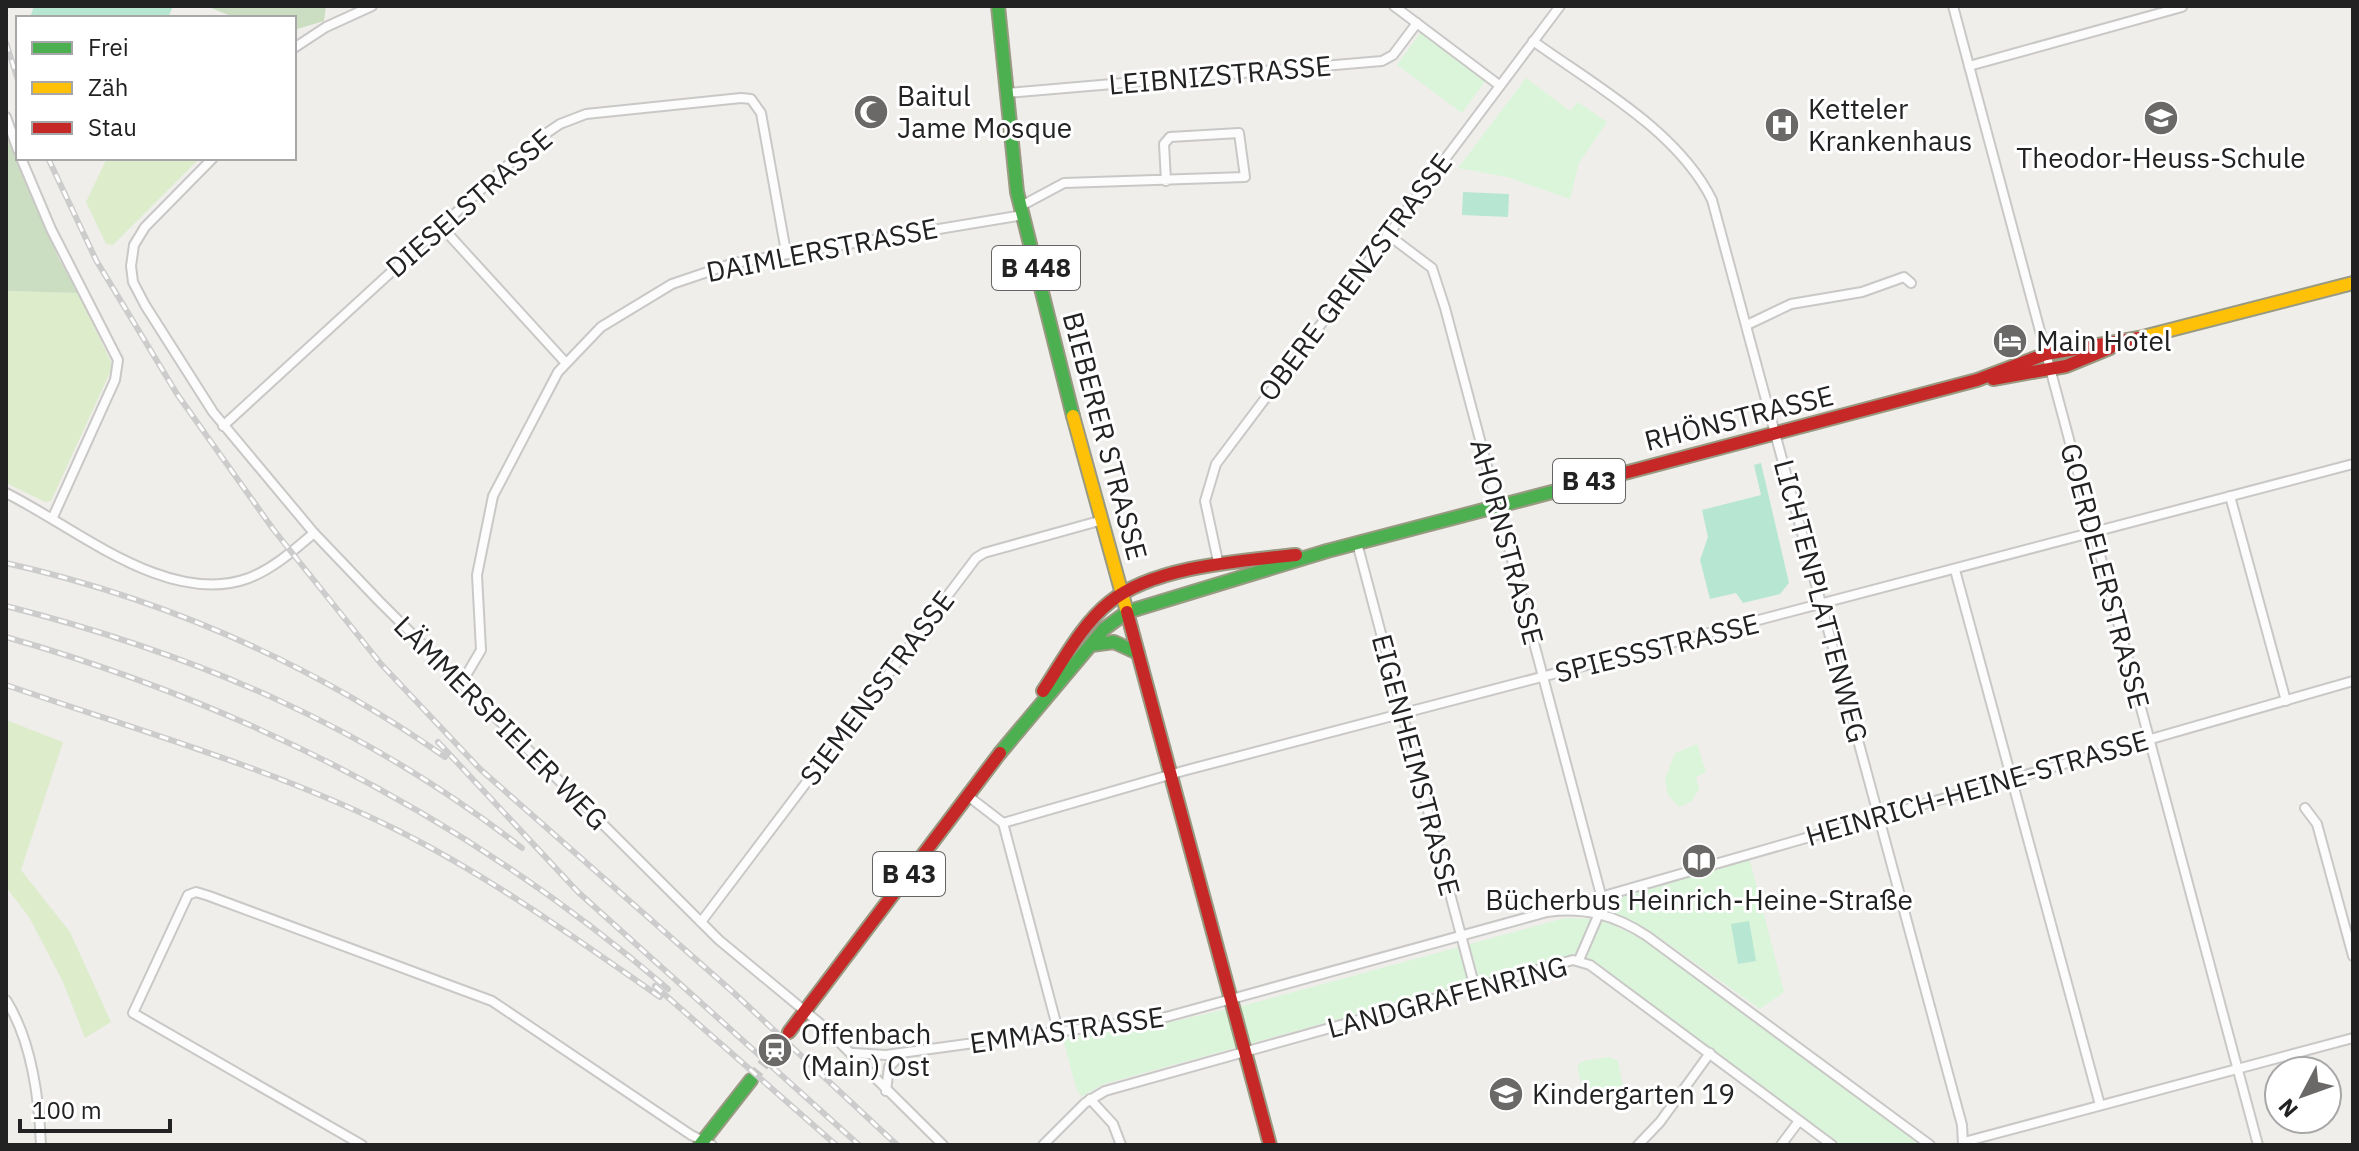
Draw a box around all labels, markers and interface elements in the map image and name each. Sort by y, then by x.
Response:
legend [16,16,296,160]
text: Frei [88,31,129,63]
street label: LEIBNIZSTRASSE [1107,46,1333,103]
text: Zäh [88,71,128,103]
place label: Baitul Jame Mosque [897,77,1072,146]
place label: Ketteler Krankenhaus [1808,90,1972,159]
mosque icon: Baitul Jame Mosque [852,93,890,131]
school or university icon: Theodor-Heuss-Schule [2142,99,2180,137]
hospital icon: Ketteler Krankenhaus [1763,106,1801,144]
text: Stau [88,111,137,143]
street label: DIESELSTRASSE [378,120,560,285]
place label: Theodor-Heuss-Schule [2016,139,2306,176]
street label: OBERE GRENZSTRASSE [1249,145,1460,408]
street label: DAIMLERSTRASSE [703,209,941,290]
road number: B 448 [992,246,1080,290]
street label: BIEBERER STRASSE [1055,308,1156,564]
hotel icon: Main Hotel [1991,322,2029,360]
place label: Main Hotel [2036,322,2171,359]
street label: RHÖNSTRASSE [1640,376,1837,459]
street label: AHORNSTRASSE [1462,435,1553,649]
street label: GOERDELERSTRASSE [2052,439,2159,713]
street label: LICHTENPLATTENWEG [1766,455,1877,747]
road number: B 43 [1553,459,1625,503]
street label: SIEMENSSTRASSE [791,583,962,793]
street label: SPIESSSTRASSE [1551,604,1763,691]
street label: LÄMMERSPIELER WEG [386,608,616,838]
street label: EIGENHEIMSTRASSE [1364,630,1469,900]
street label: HEINRICH-HEINE-STRASSE [1801,721,2153,854]
library icon: Bücherbus Heinrich-Heine-Straße [1680,842,1718,880]
road number: B 43 [873,852,945,896]
place label: Bücherbus Heinrich-Heine-Straße [1485,881,1913,918]
street label: LANDGRAFENRING [1323,947,1571,1046]
street label: EMMASTRASSE [967,998,1167,1061]
place label: Offenbach (Main) Ost [801,1015,931,1084]
station icon: Offenbach (Main) Ost [756,1031,794,1069]
north arrow [2263,1055,2343,1135]
school or university icon: Kindergarten 19 [1487,1075,1525,1113]
place label: Kindergarten 19 [1532,1075,1735,1112]
scale bar [20,1083,170,1133]
text: N [2271,1093,2304,1124]
text: 100 m [32,1094,102,1126]

